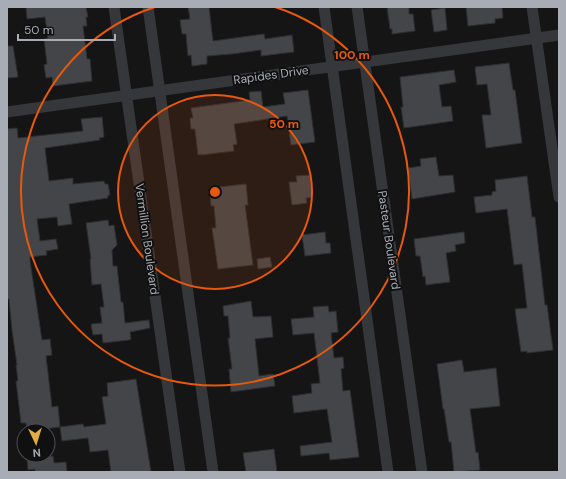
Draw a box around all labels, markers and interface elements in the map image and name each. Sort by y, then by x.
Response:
scale bar [18,16,115,42]
text: 50 m [24,22,53,38]
text: 100 m [334,47,370,63]
street label: Rapides Drive [232,62,310,88]
text: 50 m [269,116,299,132]
street label: Vermillion Boulevard [131,182,163,296]
centre of rings [208,185,222,199]
street label: Pasteur Boulevard [374,190,404,290]
north arrow [16,423,56,463]
text: N [32,446,41,460]

